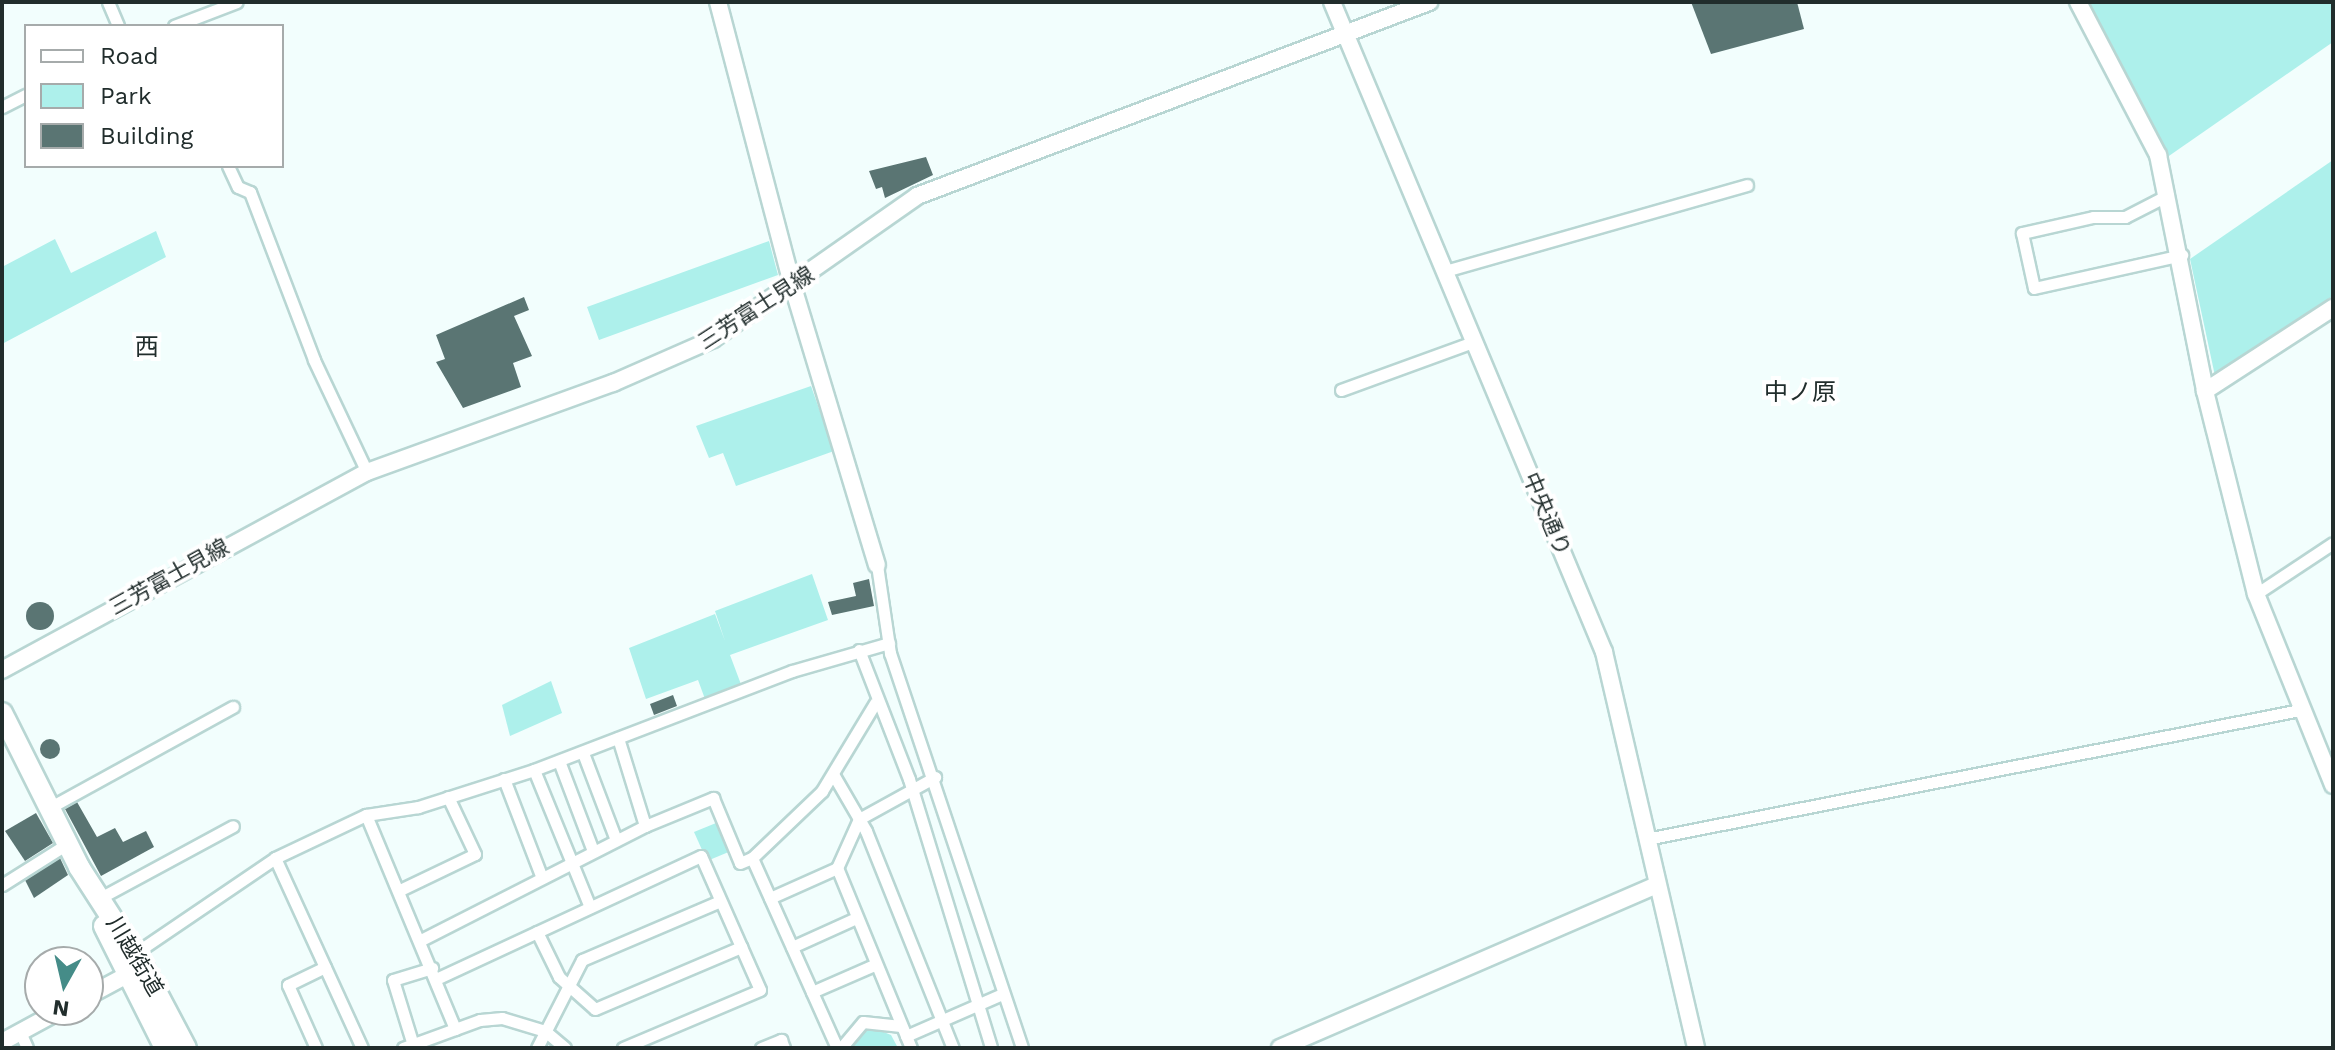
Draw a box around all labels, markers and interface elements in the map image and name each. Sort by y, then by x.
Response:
legend [24,24,284,168]
text: Road [100,42,159,70]
text: Park [100,82,152,110]
text: Building [100,122,193,150]
street label: 三芳富士見線 [693,261,819,355]
district label: 西 [135,334,159,362]
district label: 中ノ原 [1764,379,1836,407]
street label: 中央通り [1518,468,1576,560]
street label: 三芳富士見線 [105,533,233,621]
street label: 川越街道 [101,911,169,1001]
north arrow [24,946,104,1026]
text: N [51,995,71,1022]

